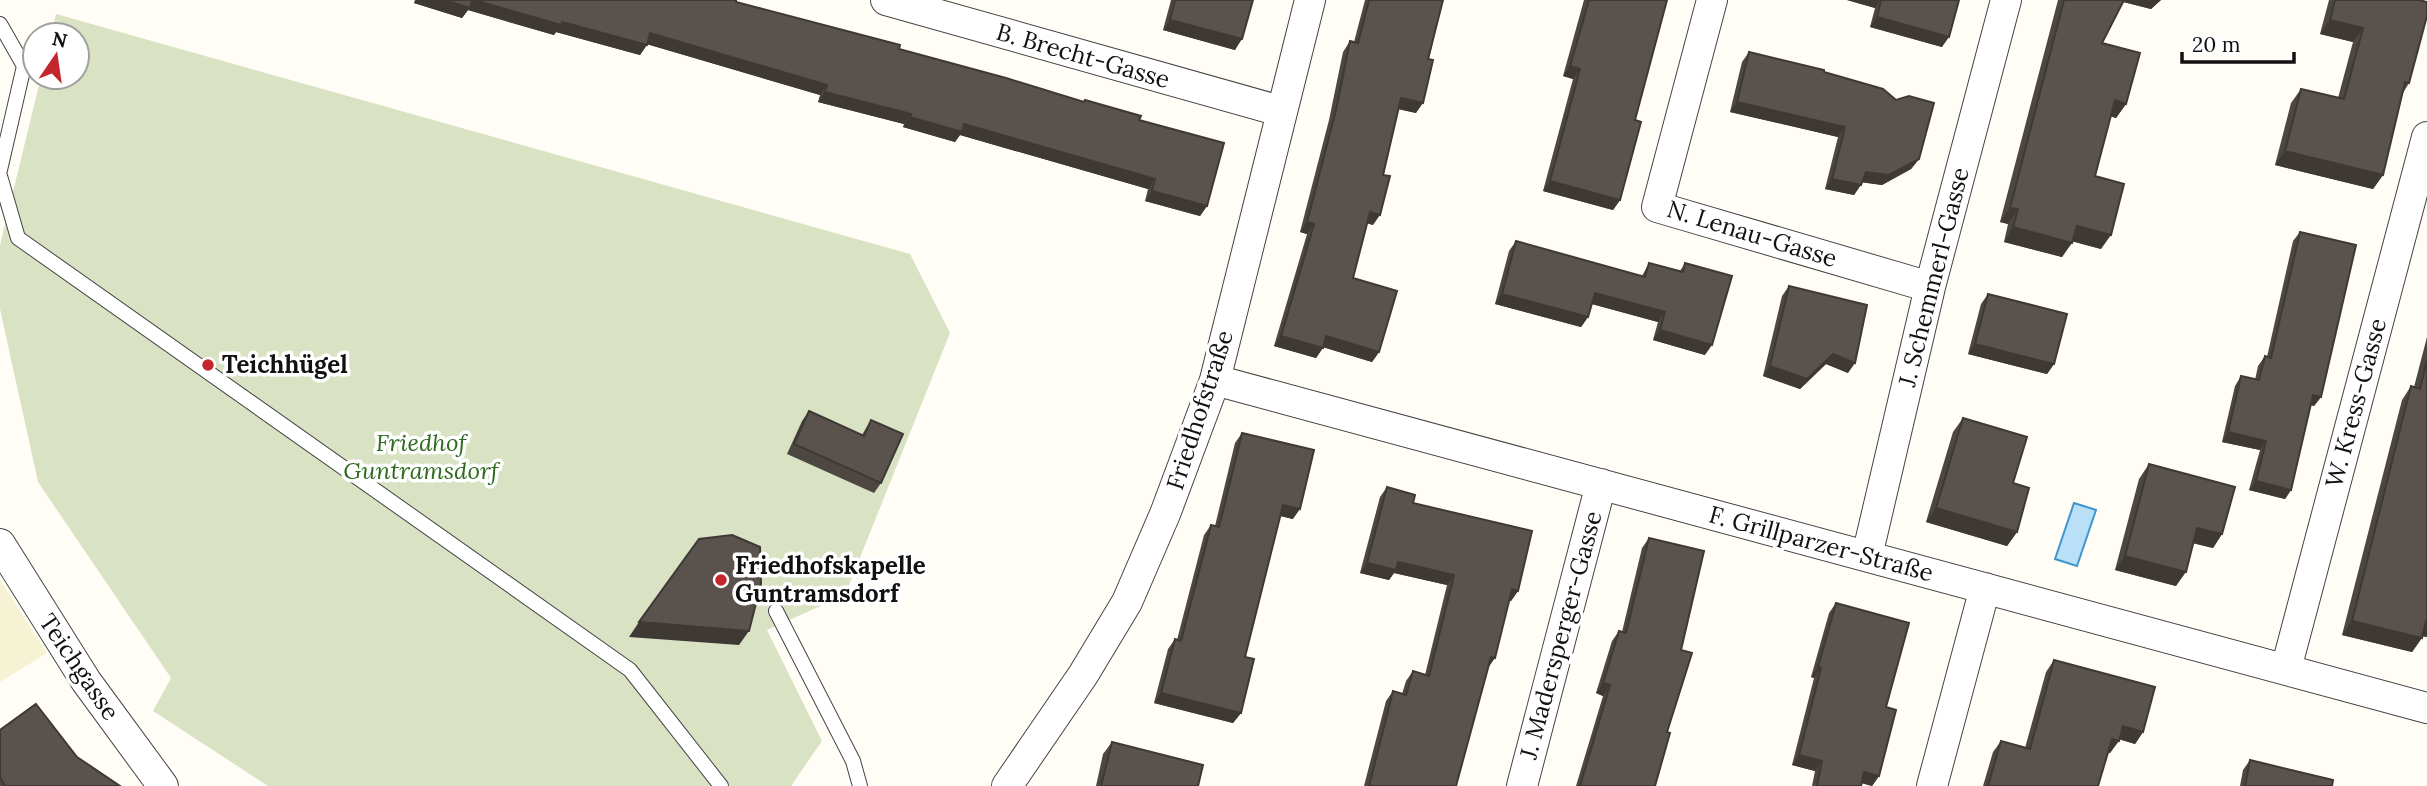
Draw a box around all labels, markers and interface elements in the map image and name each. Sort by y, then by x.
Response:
street label: B. Brecht-Gasse [993,16,1173,95]
north arrow [21,21,91,91]
scale bar [2182,21,2294,65]
text: N [50,26,70,53]
text: 20 m [2192,31,2241,58]
street label: J. Schemmerl-Gasse [1891,164,1976,391]
street label: N. Lenau-Gasse [1664,193,1841,274]
street label: W. Kress-Gasse [2318,315,2393,491]
street label: Friedhofstraße [1159,326,1240,494]
place label: Teichhügel [222,349,348,380]
marker: Teichhügel [200,357,216,373]
park label: Friedhof Guntramsdorf [343,427,501,486]
street label: F. Grillparzer-Straße [1706,499,1937,588]
street label: J. Madersperger-Gasse [1512,507,1609,763]
place label: Friedhofskapelle Guntramsdorf [735,550,926,609]
marker: Friedhofskapelle Guntramsdorf [713,572,729,588]
street label: Teichgasse [32,607,126,726]

